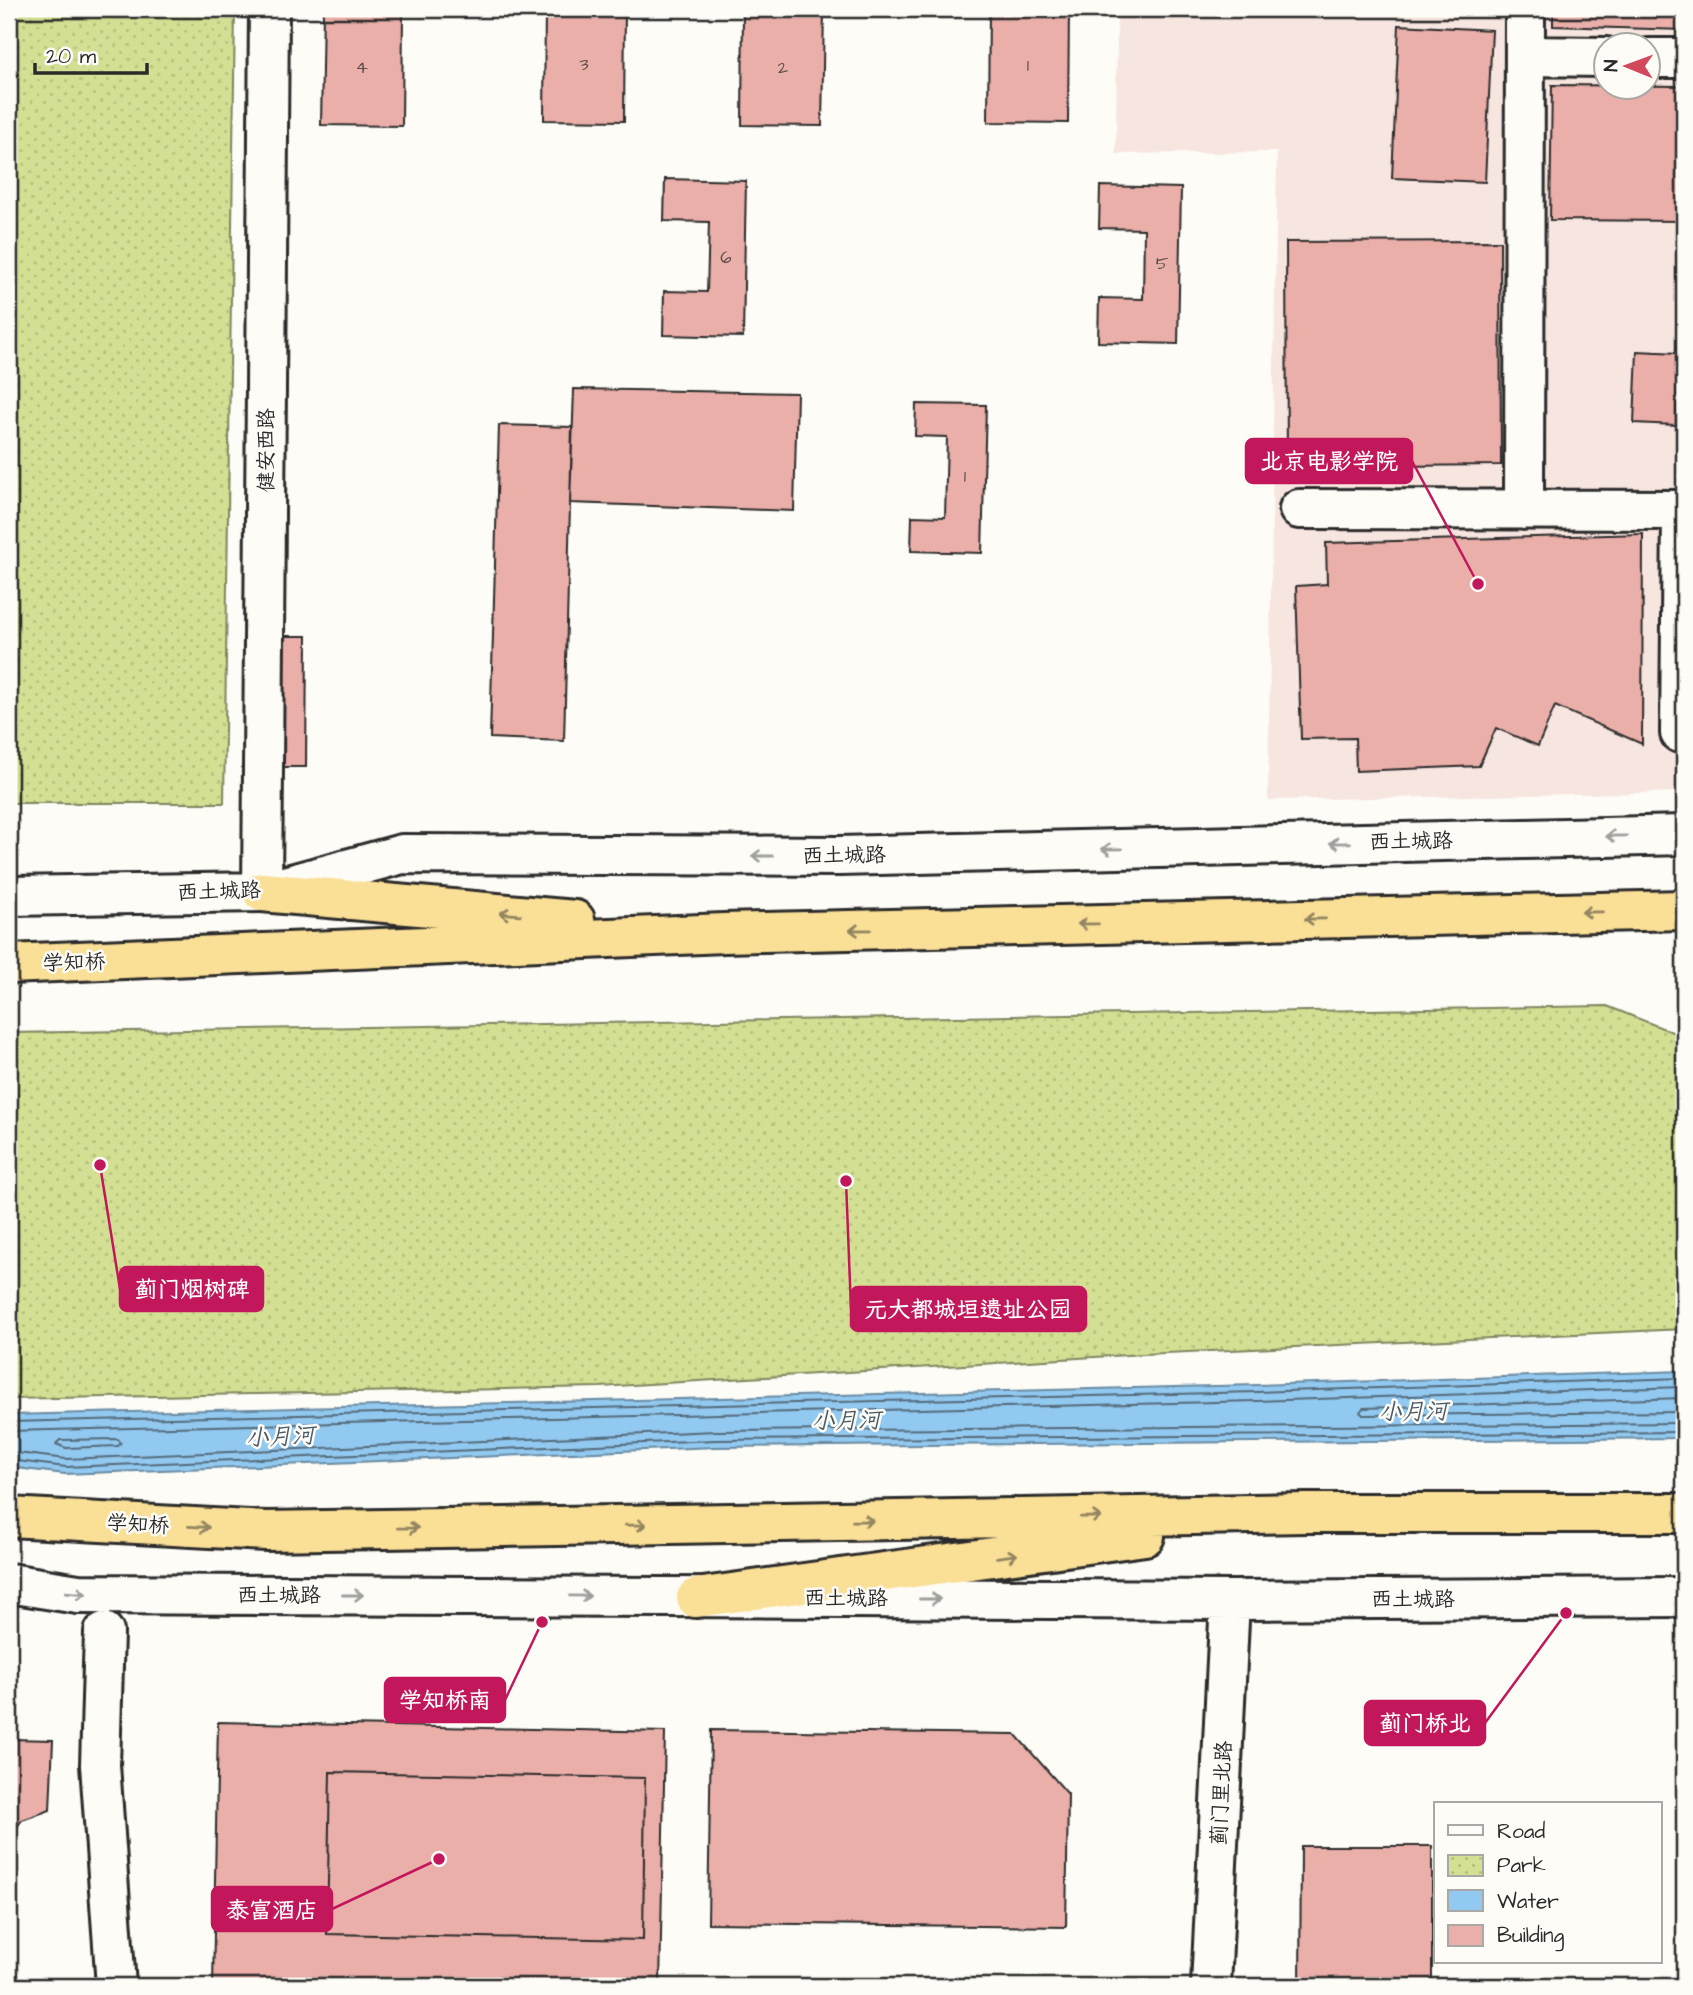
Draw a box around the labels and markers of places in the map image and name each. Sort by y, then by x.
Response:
callout: 北京电影学院 [1246,439,1412,483]
callout: 蓟门烟树碑 [120,1267,263,1311]
callout: 元大都城垣遗址公园 [851,1287,1086,1331]
callout: 学知桥南 [385,1678,505,1722]
callout: 蓟门桥北 [1365,1701,1485,1745]
callout: 泰富酒店 [212,1887,332,1931]

